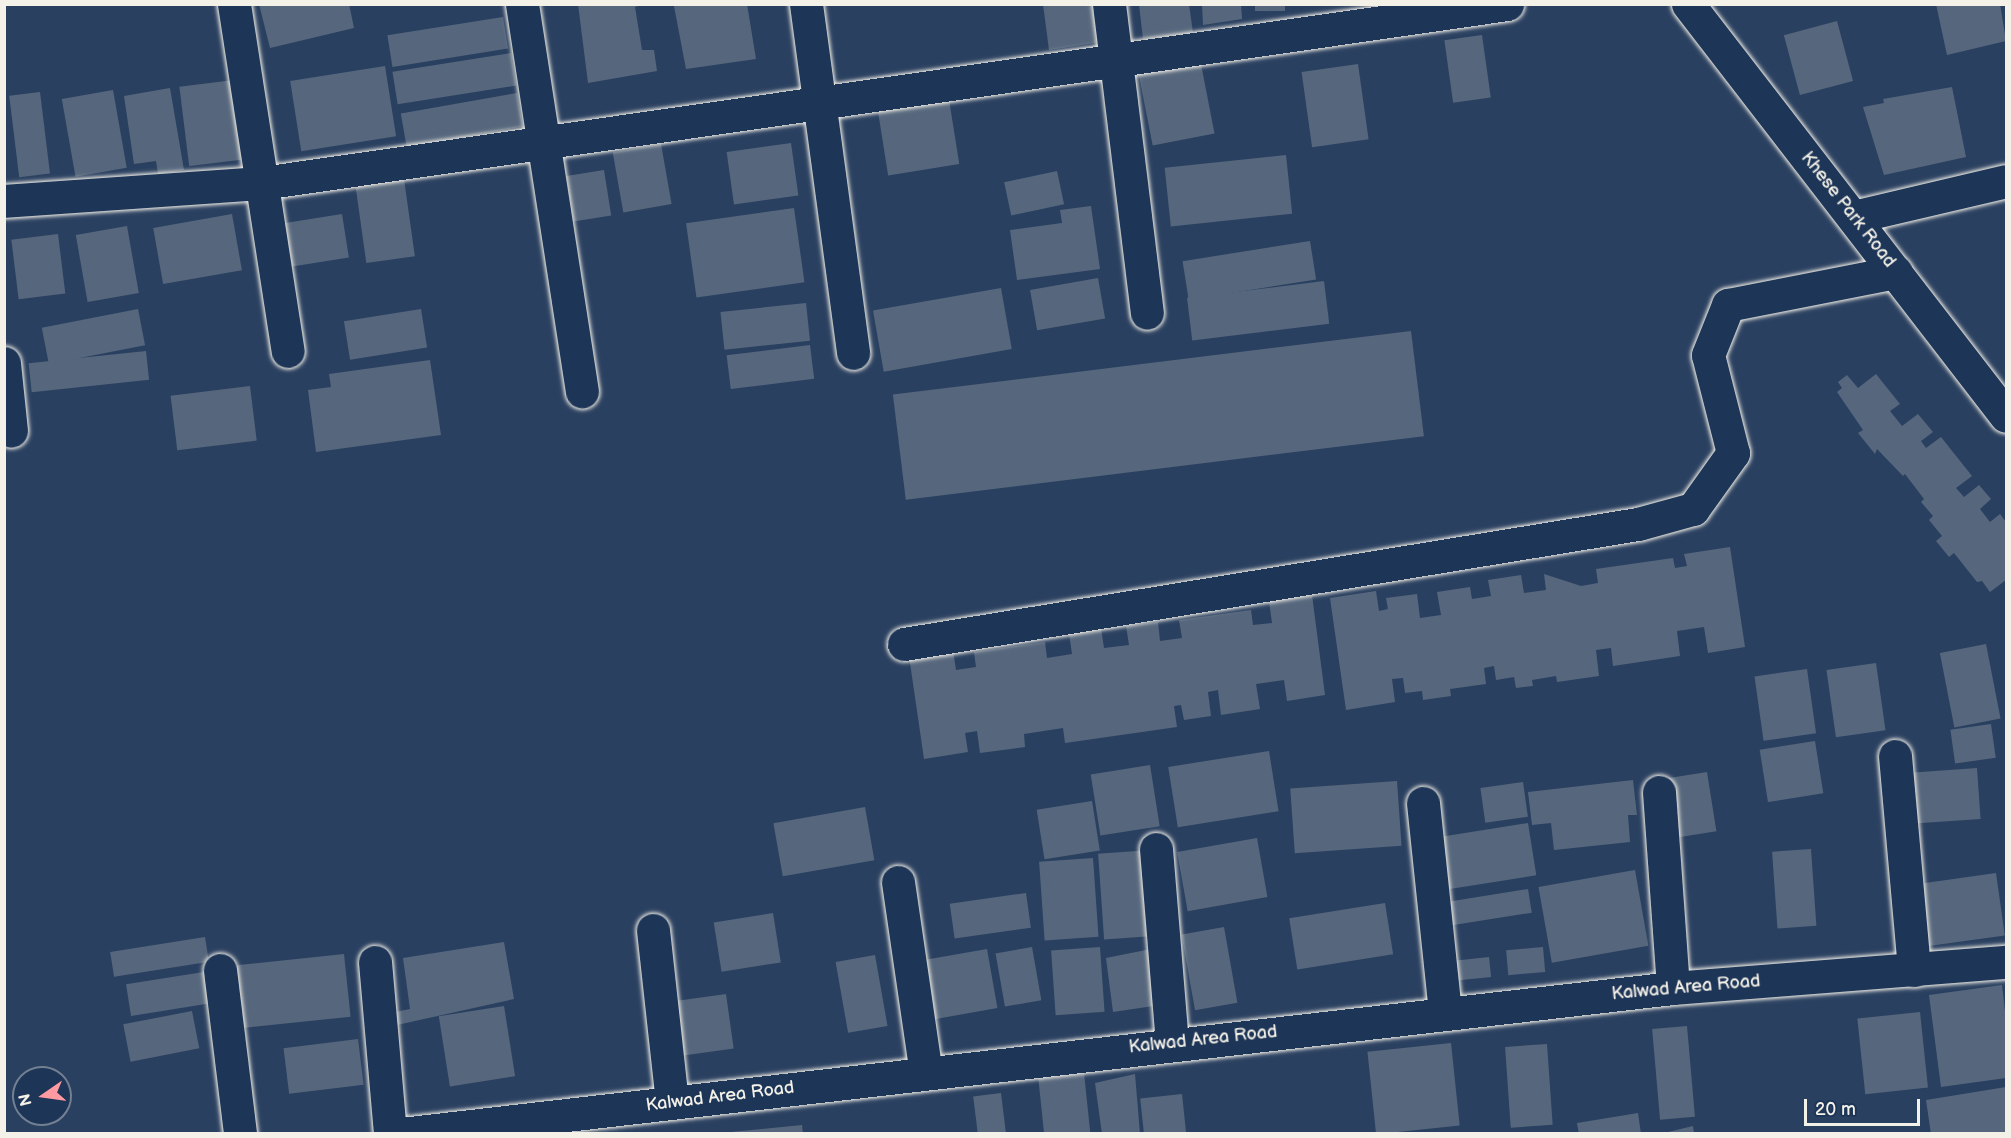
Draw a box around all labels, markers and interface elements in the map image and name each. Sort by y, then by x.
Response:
street label: Khese Park Road [1796,148,1900,272]
street label: Kalwad Area Road [1611,971,1761,1005]
street label: Kalwad Area Road [1128,1021,1278,1059]
north arrow [12,1066,72,1126]
street label: Kalwad Area Road [645,1077,795,1117]
scale bar [1807,1087,1922,1125]
text: N [15,1092,37,1108]
text: 20 m [1815,1099,1856,1120]

